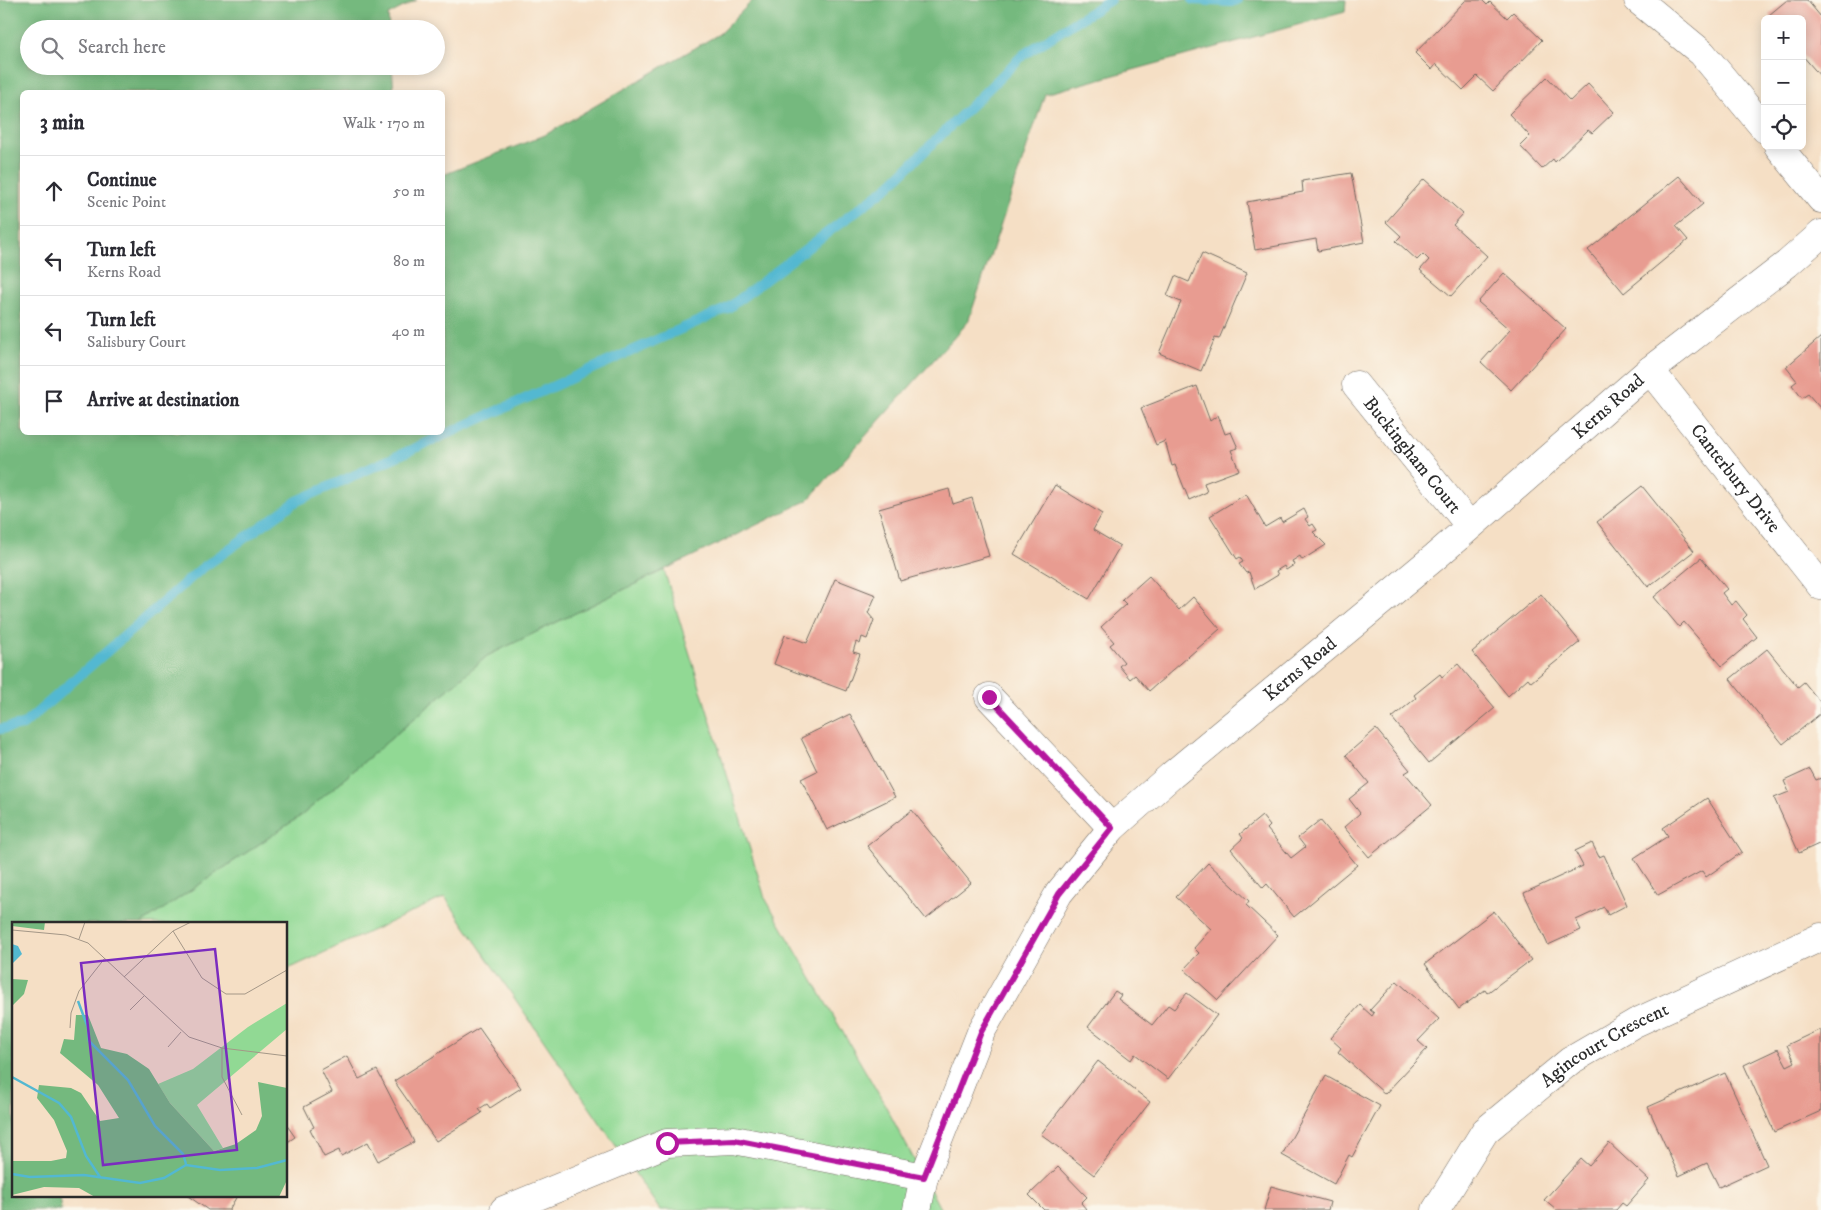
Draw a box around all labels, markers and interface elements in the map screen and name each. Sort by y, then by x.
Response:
map controls [1761,15,1806,150]
button: + [1761,15,1806,60]
search box [20,20,445,75]
icon: search [38,34,66,62]
text: Search here [78,36,166,59]
button: − [1761,60,1806,105]
button: locate [1761,105,1806,150]
text: 3 min [40,110,85,136]
text: Walk · 170 m [343,113,425,133]
text: Continue [87,169,157,192]
icon: ahead [40,177,68,205]
text: 50 m [393,181,425,201]
text: Scenic Point [87,192,166,212]
text: Turn left [87,239,156,262]
icon: left [40,247,68,275]
text: 80 m [393,251,425,271]
text: Kerns Road [87,262,161,282]
text: Turn left [87,309,156,332]
icon: left [40,317,68,345]
text: 40 m [392,321,425,341]
text: Salisbury Court [87,332,186,352]
street label: Kerns Road [1567,369,1649,444]
icon: arrive [40,387,68,415]
text: Arrive at destination [87,389,239,412]
street label: Buckingham Court [1358,392,1467,518]
street label: Canterbury Drive [1686,419,1786,537]
street label: Kerns Road [1259,632,1341,706]
route end [978,686,1001,709]
inset map [12,922,288,1198]
street label: Agincourt Crescent [1536,998,1672,1092]
route start [656,1132,679,1155]

